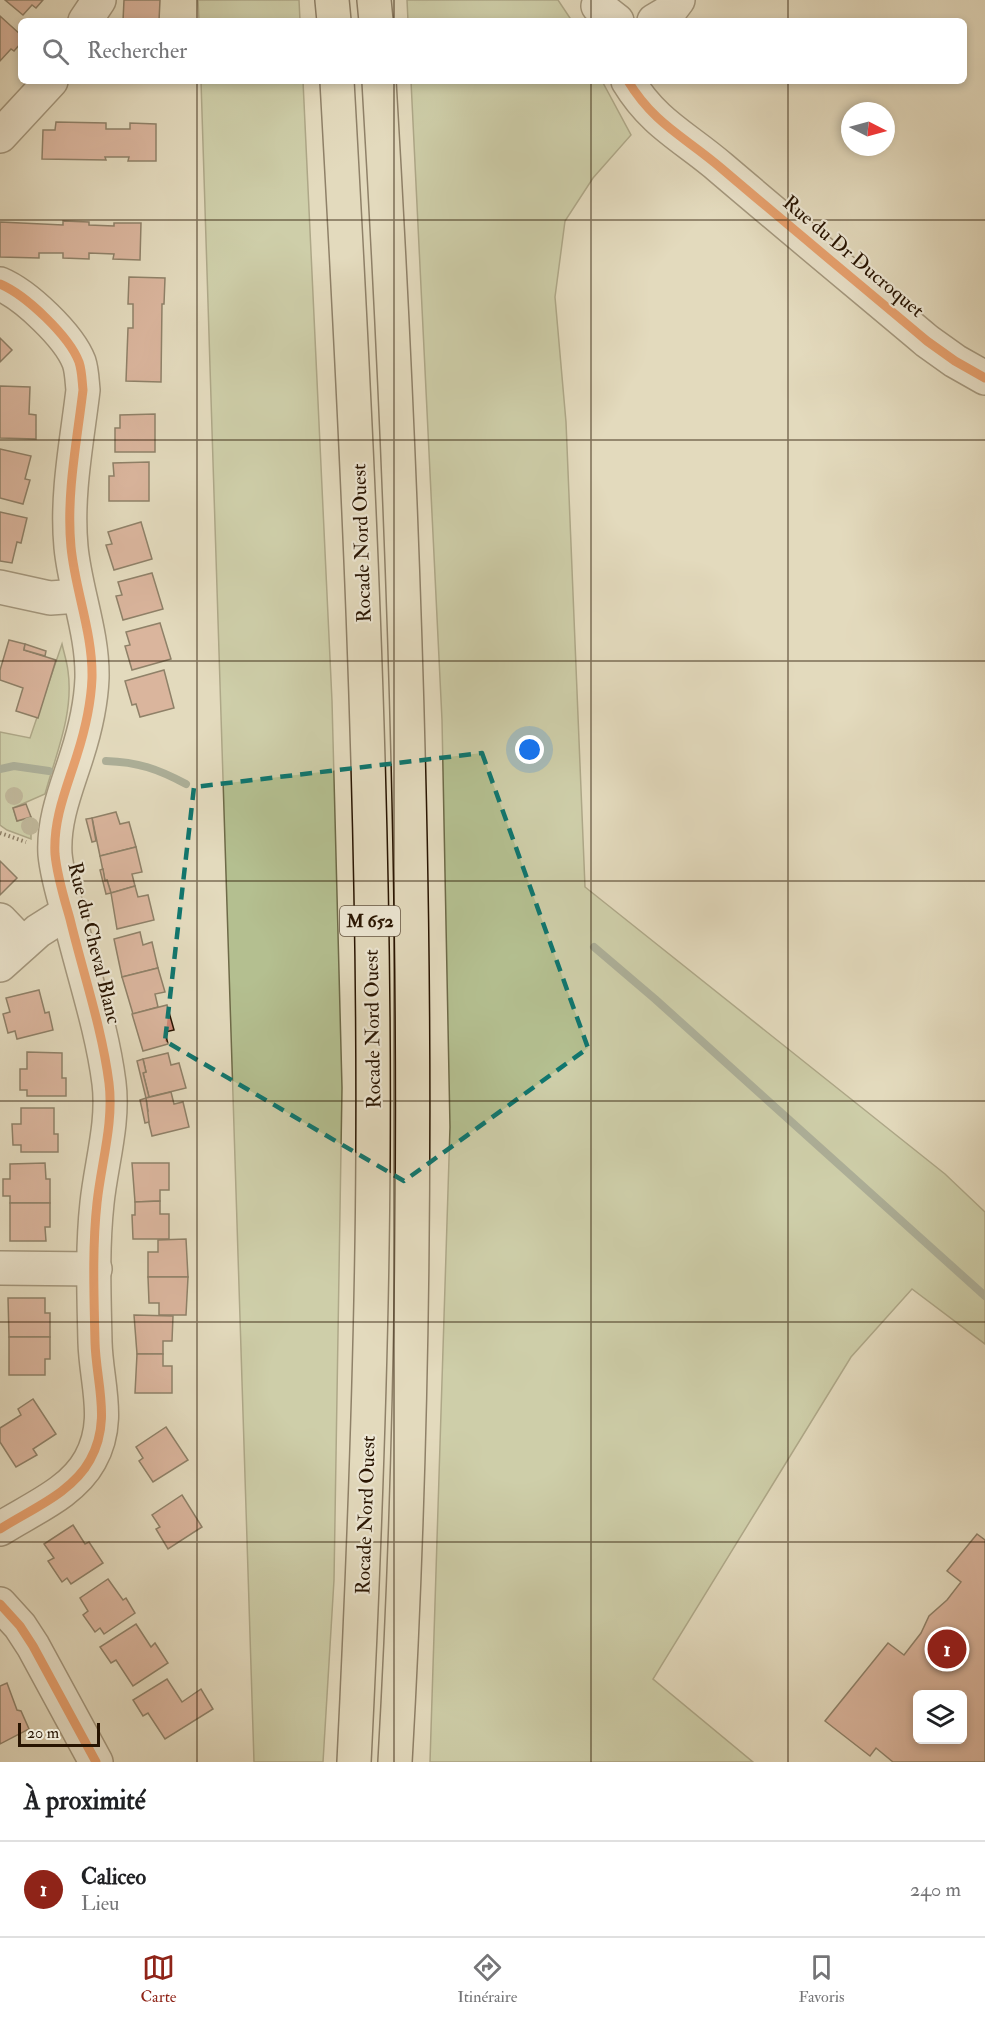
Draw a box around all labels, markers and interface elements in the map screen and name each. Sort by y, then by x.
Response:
search box [18,18,967,84]
icon: search [39,35,72,68]
text: Rechercher [87,37,187,65]
north arrow [841,102,895,156]
street label: Rue du Dr Ducroquet [778,190,930,323]
street label: Rocade Nord Ouest [346,462,377,623]
your location [515,735,544,764]
street label: Rue du Cheval Blanc [62,860,127,1027]
road number: M 652 [340,906,400,936]
street label: Rocade Nord Ouest [359,949,386,1109]
street label: Rocade Nord Ouest [350,1435,381,1595]
pin: 1 [928,1626,966,1672]
map controls [913,1690,967,1744]
button: layers [913,1690,967,1744]
scale bar [18,1720,100,1748]
text: 20 m [27,1723,59,1743]
text: À proximité [24,1785,146,1817]
text: Caliceo [81,1863,146,1891]
text: 1 [40,1877,47,1902]
text: 240 m [910,1877,961,1902]
text: Lieu [81,1891,119,1916]
tab: Carte [140,1951,177,2007]
tab: Itinéraire [457,1951,517,2007]
tab: Favoris [798,1951,845,2007]

